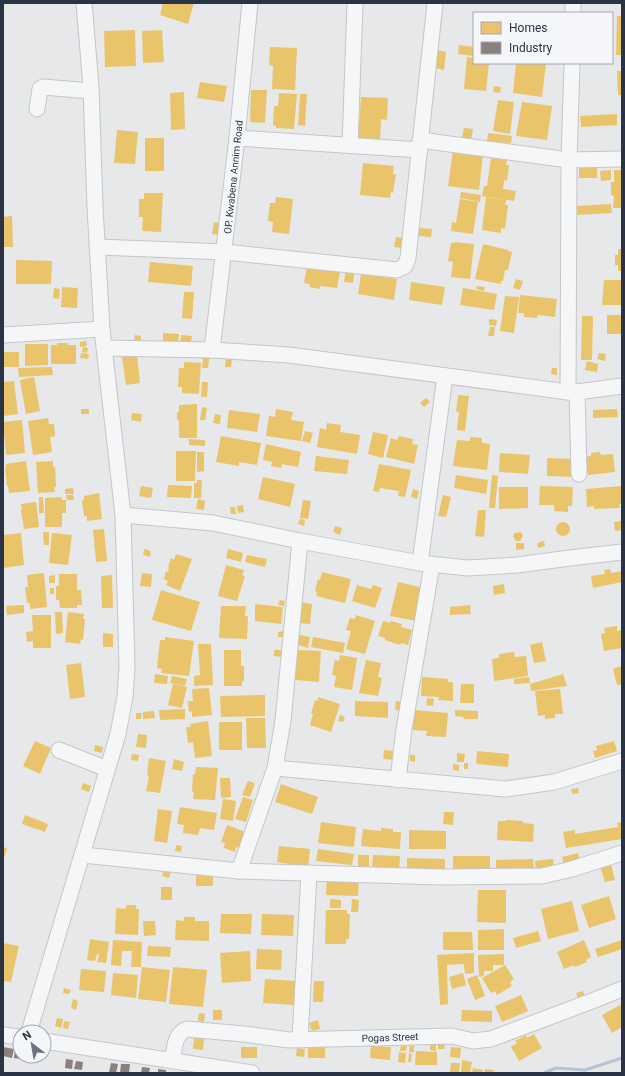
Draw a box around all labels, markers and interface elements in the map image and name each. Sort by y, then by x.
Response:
legend [473,12,613,64]
text: Homes [509,21,547,35]
text: Industry [509,41,553,55]
street label: OP. Kwabena Annim Road [222,120,245,234]
north arrow [12,1024,52,1064]
text: N [20,1028,34,1043]
street label: Pogas Street [361,1031,419,1044]

